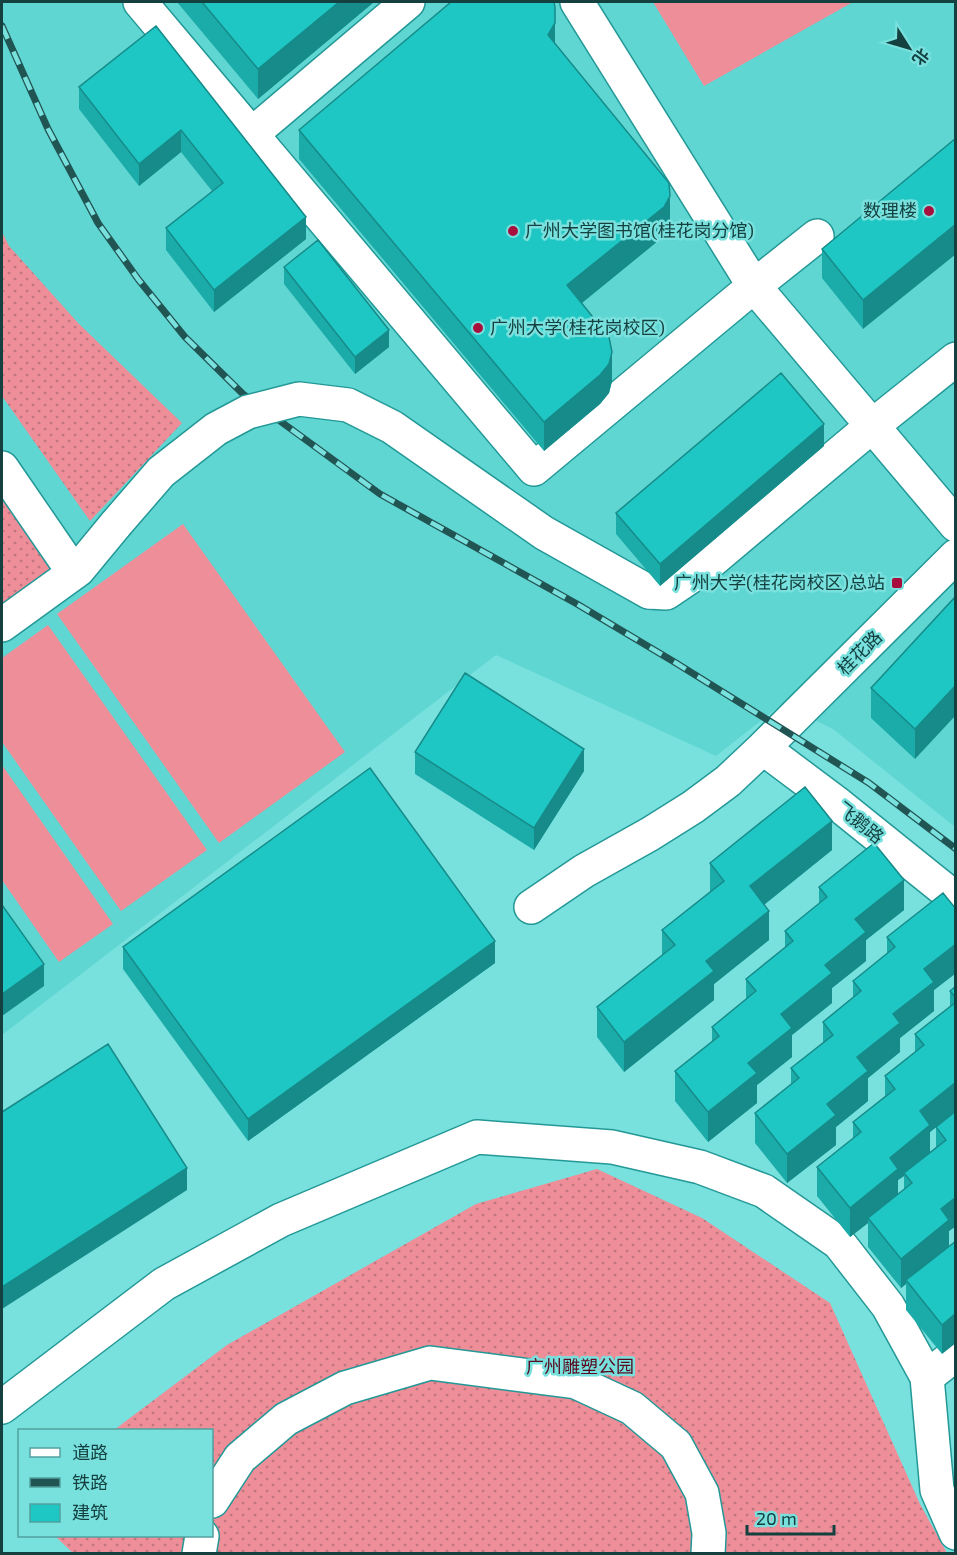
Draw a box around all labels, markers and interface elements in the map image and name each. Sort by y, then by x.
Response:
north arrow [879,18,939,78]
text: 北 [909,45,934,69]
place label: 数理楼 [863,199,917,221]
marker: 数理楼 [922,204,936,218]
place label: 广州大学图书馆(桂花岗分馆) [525,219,754,241]
marker: 广州大学图书馆(桂花岗分馆) [506,224,520,238]
place label: 广州大学(桂花岗校区) [490,316,665,338]
marker: 广州大学(桂花岗校区) [471,321,485,335]
place label: 广州大学(桂花岗校区)总站 [674,571,885,593]
marker: 广州大学(桂花岗校区)总站 [890,576,904,590]
street label: 桂花路 [832,625,886,679]
street label: 飞鹅路 [833,797,889,848]
park label: 广州雕塑公园 [526,1355,634,1377]
legend [18,1429,213,1537]
text: 道路 [72,1441,108,1463]
text: 铁路 [72,1471,108,1493]
scale bar [747,1498,834,1536]
text: 建筑 [72,1501,108,1523]
text: 20 m [756,1507,797,1529]

